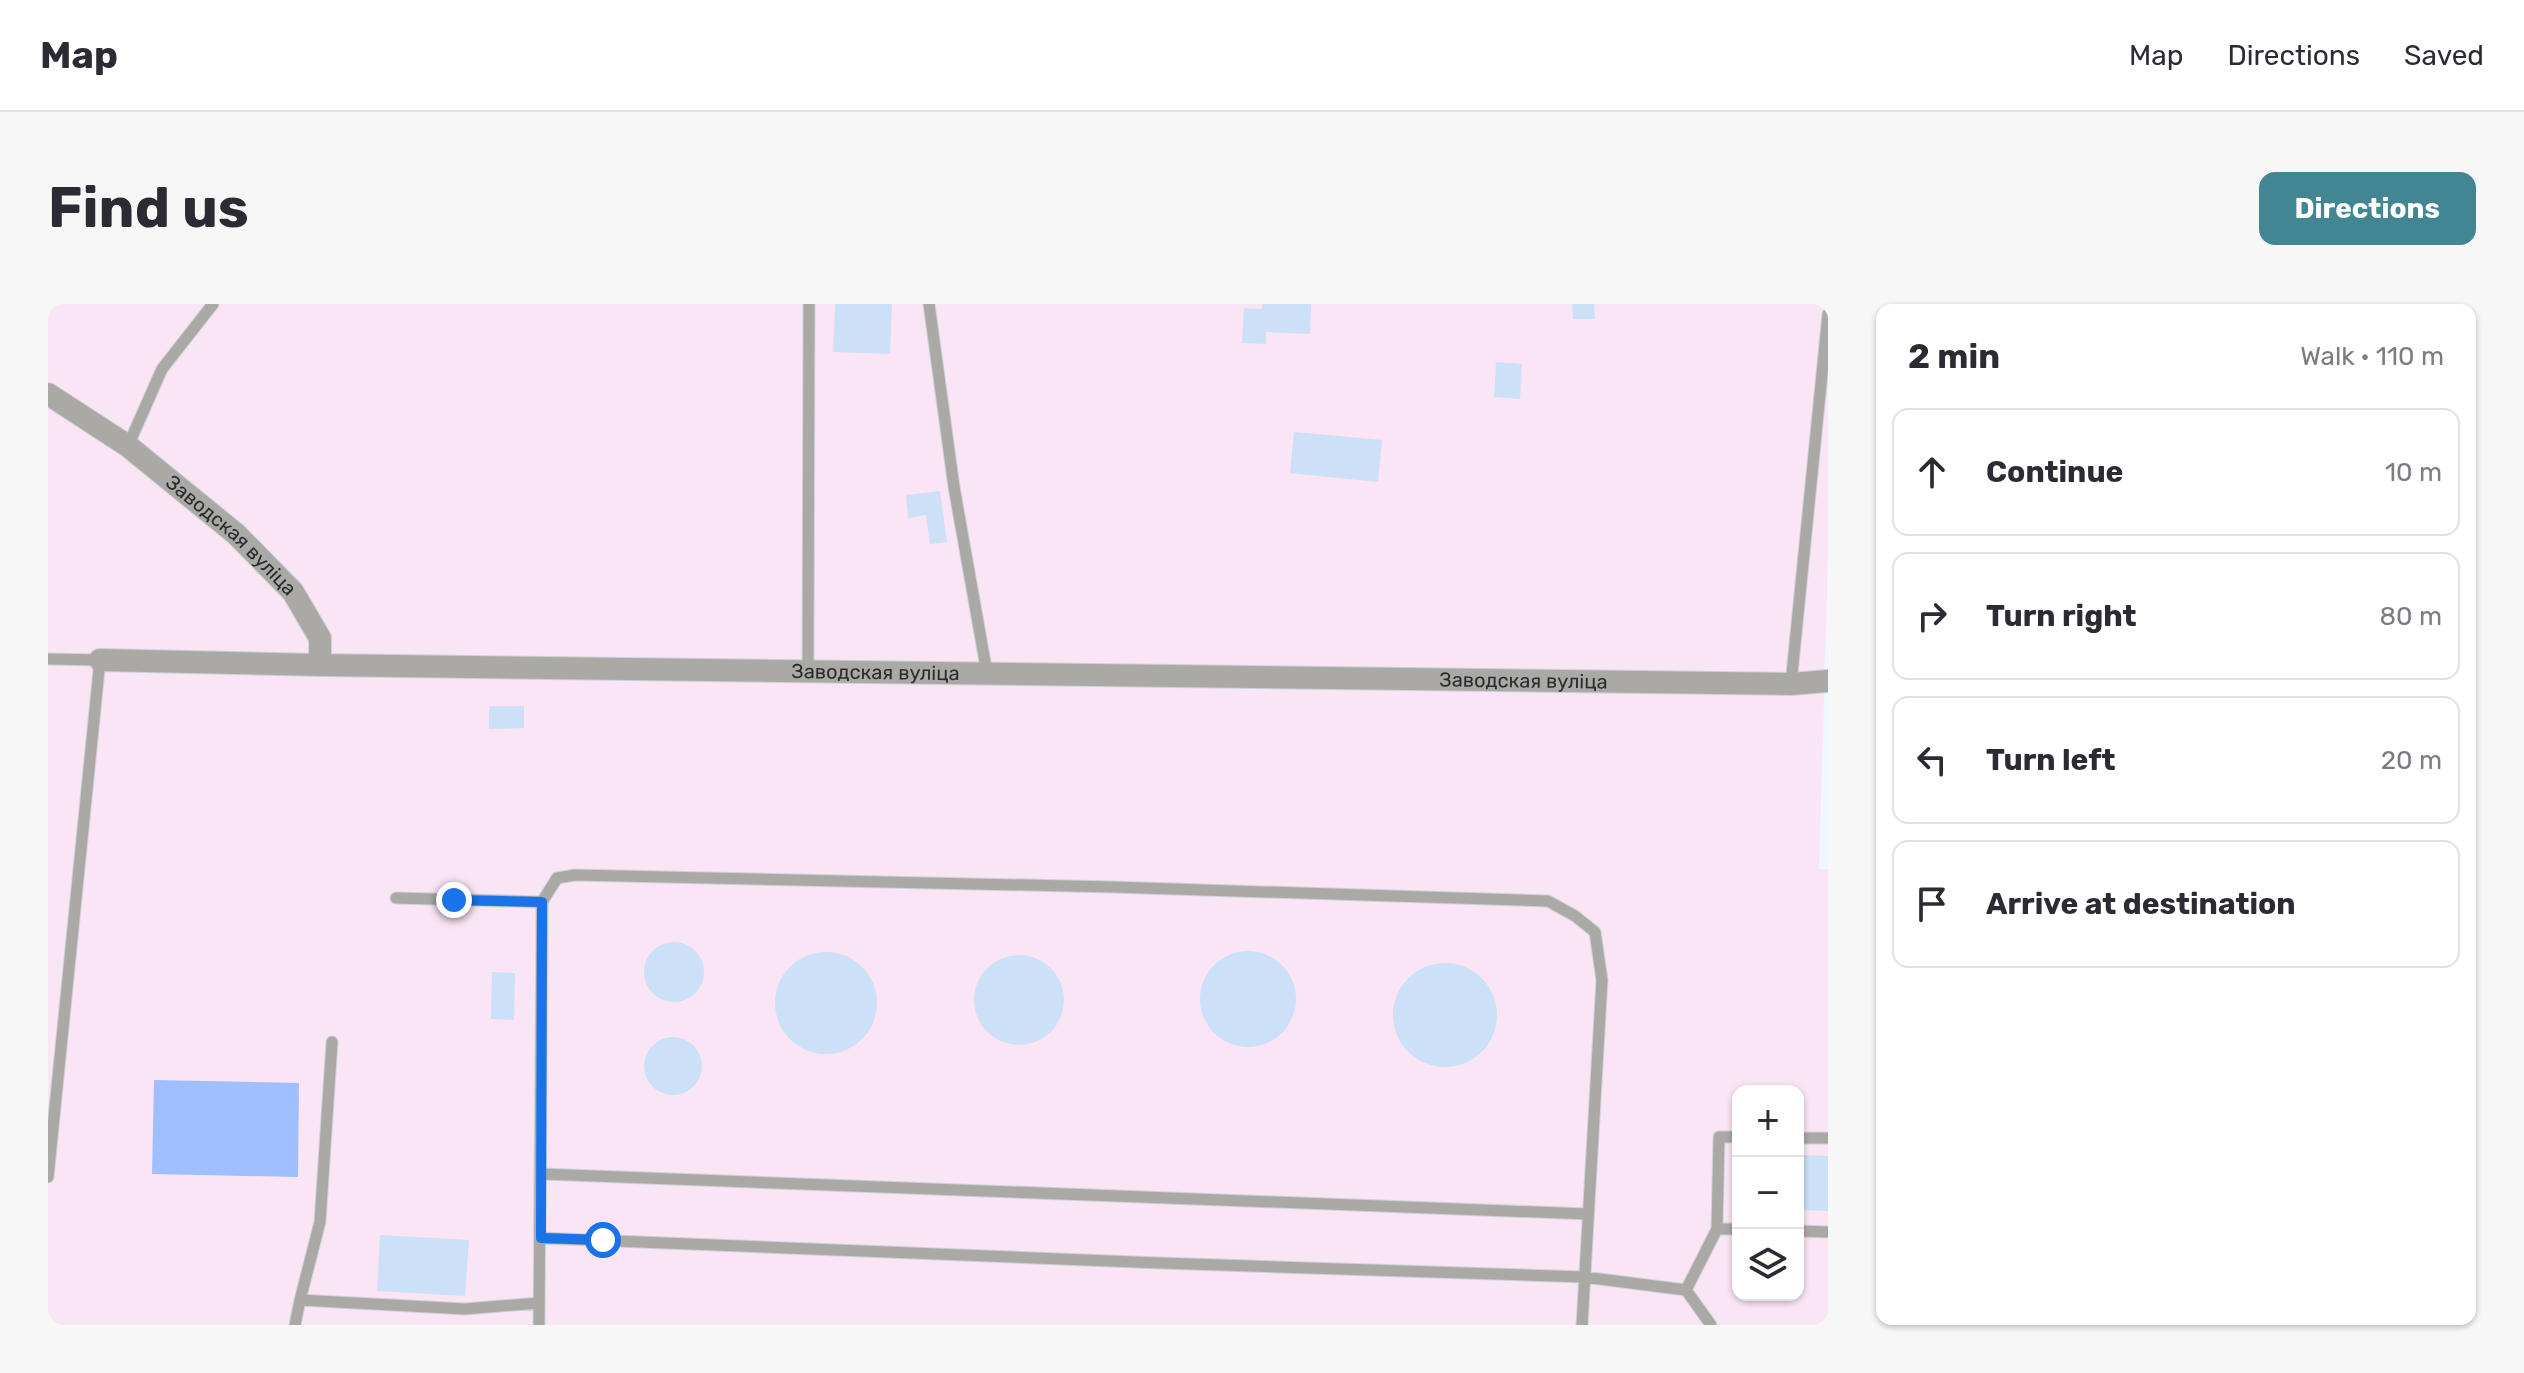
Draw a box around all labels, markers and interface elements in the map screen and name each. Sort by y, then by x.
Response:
text: Map [40,32,118,78]
text: Map [2129,39,2183,72]
text: Directions [2227,39,2360,72]
text: Saved [2404,39,2484,72]
button: Directions [2259,172,2476,245]
text: Find us [48,175,249,241]
text: 2 min [1908,336,2000,377]
text: Walk · 110 m [2300,341,2444,372]
icon: ahead [1910,450,1954,494]
text: Continue [1986,454,2123,490]
text: 10 m [2385,457,2442,488]
street label: Заводская вуліца [161,470,302,600]
icon: right [1910,594,1954,638]
text: Turn right [1986,598,2137,634]
text: 80 m [2379,601,2442,632]
street label: Заводская вуліца [791,659,960,685]
street label: Заводская вуліца [1439,667,1608,694]
icon: left [1910,738,1954,782]
text: Turn left [1986,742,2116,778]
text: 20 m [2381,745,2442,776]
route end [436,882,472,918]
icon: arrive [1910,882,1954,926]
text: Arrive at destination [1986,886,2296,922]
map controls [1732,1085,1804,1301]
button: + [1732,1085,1804,1157]
button: − [1732,1157,1804,1229]
route start [585,1222,621,1258]
button: layers [1732,1229,1804,1301]

